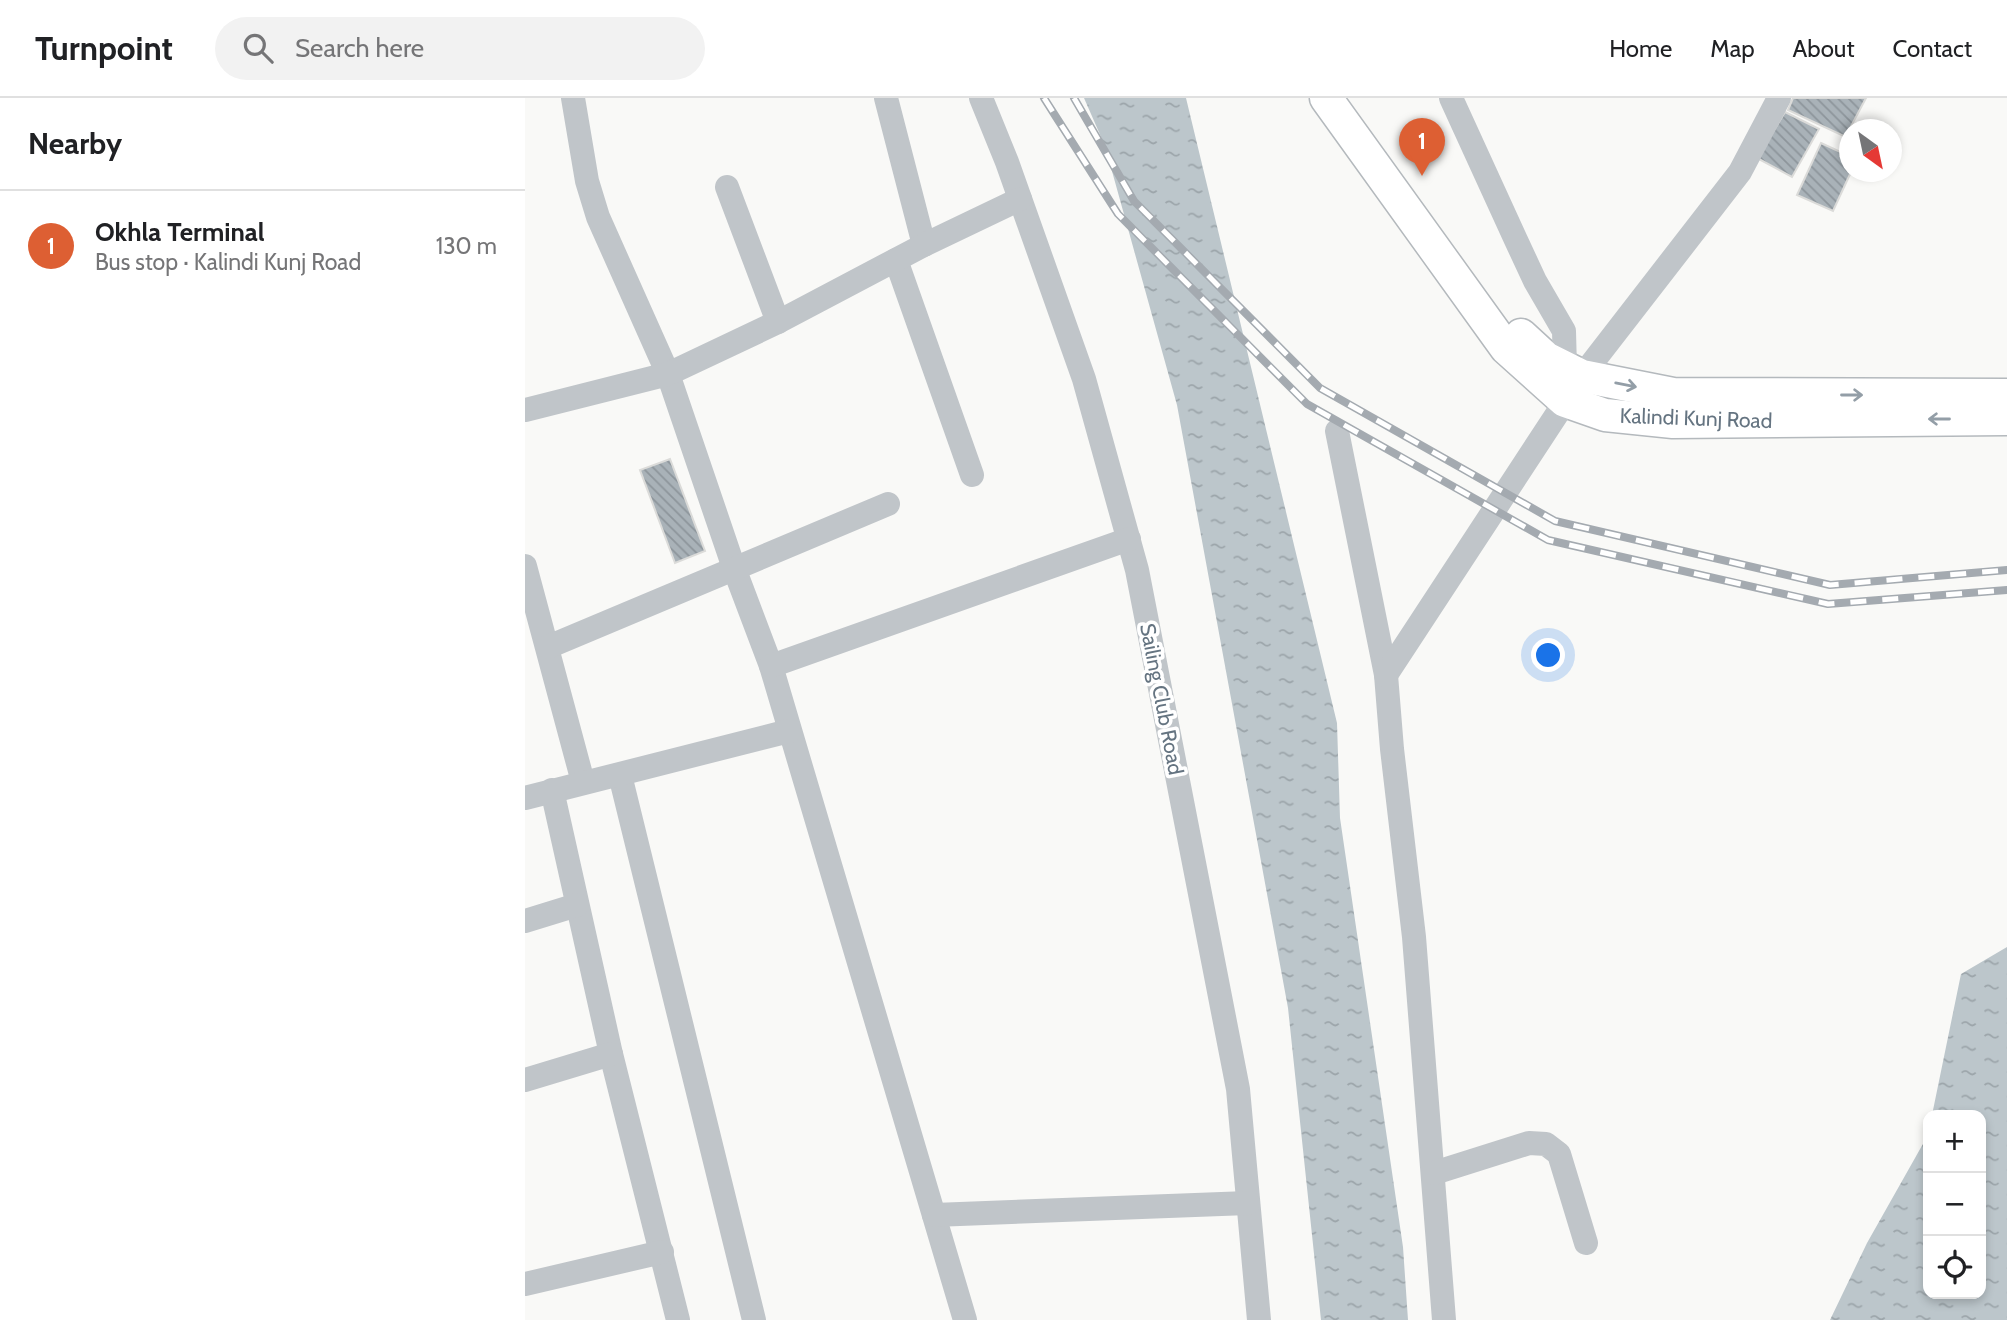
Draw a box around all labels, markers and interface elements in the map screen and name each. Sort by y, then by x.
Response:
search box [215,17,705,80]
text: Turnpoint [35,28,173,68]
icon: search [239,29,277,67]
text: Search here [295,32,424,64]
text: Home [1609,34,1672,63]
text: Map [1710,34,1755,63]
text: About [1793,34,1855,63]
text: Contact [1893,34,1972,63]
pin: 1 [1399,118,1445,176]
north arrow [1839,119,1902,182]
text: Nearby [28,125,122,162]
text: Okhla Terminal [95,216,265,248]
text: 1 [47,232,55,260]
text: 130 m [436,232,497,260]
text: Bus stop · Kalindi Kunj Road [95,248,361,276]
one-way arrow [1614,379,1637,392]
one-way arrow [1840,388,1863,402]
street label: Kalindi Kunj Road [1619,403,1773,434]
one-way arrow [1928,412,1951,426]
street label: Sailing Club Road [1135,621,1189,777]
your location [1531,638,1565,672]
map controls [1923,1110,1986,1299]
button: + [1923,1110,1986,1173]
button: − [1923,1173,1986,1236]
button: locate [1923,1236,1986,1299]

